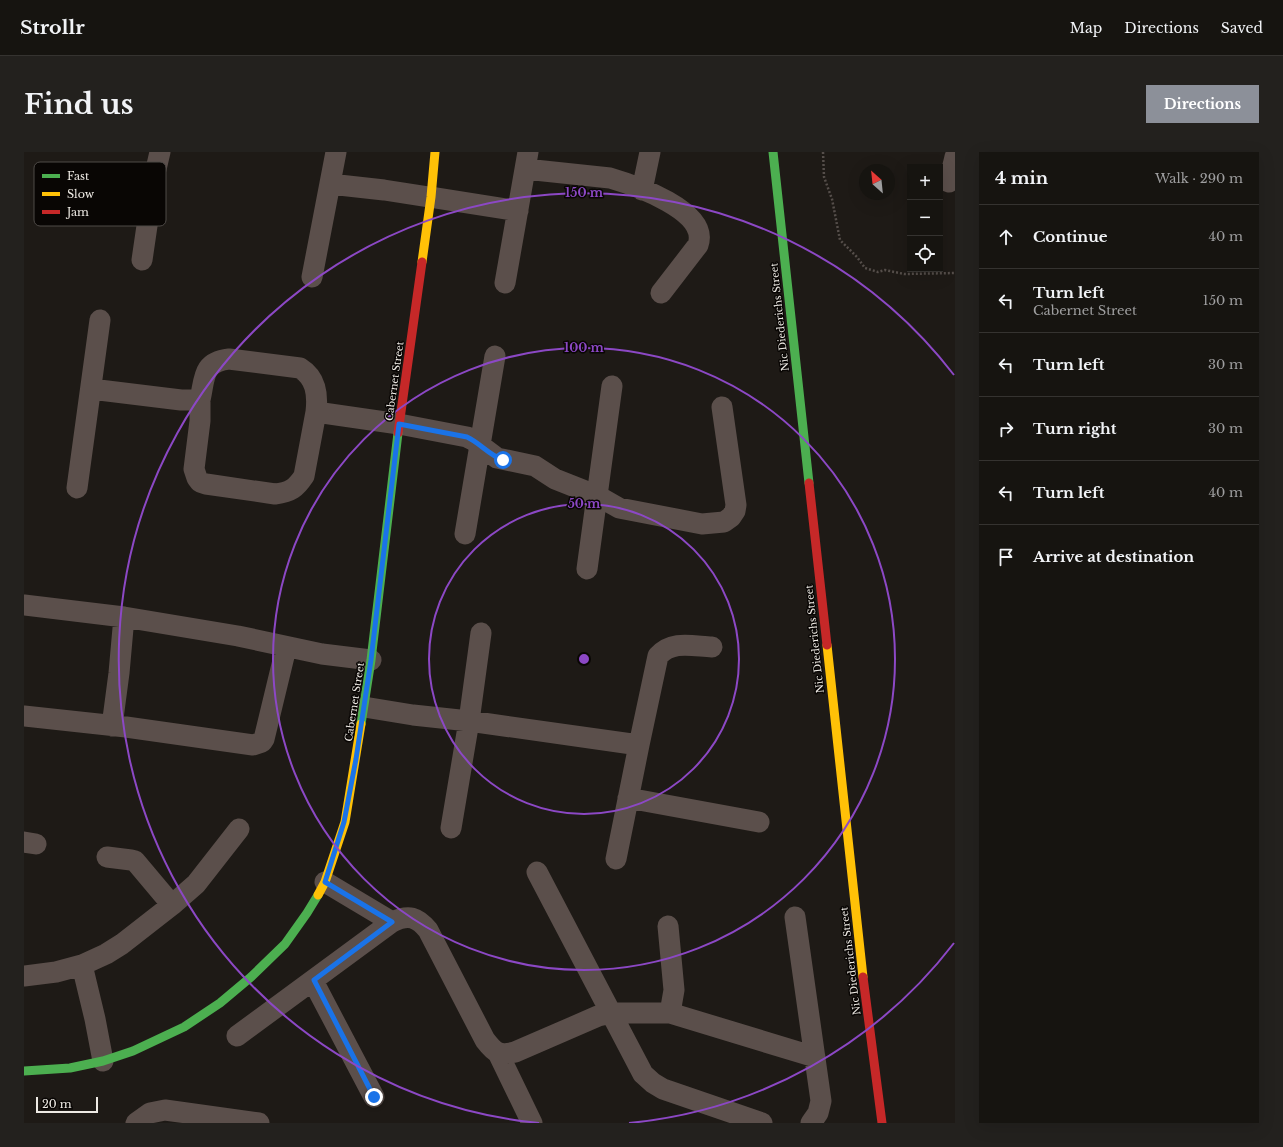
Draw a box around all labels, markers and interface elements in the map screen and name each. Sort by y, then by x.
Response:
text: Strollr [20,16,85,39]
text: Map [1070,19,1102,37]
text: Directions [1124,19,1199,37]
text: Saved [1221,19,1263,37]
button: Directions [1146,85,1259,123]
text: Find us [24,87,134,122]
legend [34,162,166,226]
north arrow [859,164,895,200]
map controls [907,164,943,272]
button: + [907,164,943,200]
text: 4 min [995,168,1048,189]
text: Fast [67,169,90,183]
text: Walk · 290 m [1155,170,1243,187]
text: 150 m [565,185,604,200]
text: Slow [67,187,95,201]
button: − [907,200,943,236]
text: Jam [65,205,89,219]
icon: ahead [995,226,1017,248]
text: Continue [1033,227,1108,246]
text: 40 m [1208,228,1243,245]
button: locate [907,236,943,272]
street label: Nic Diederichs Street [767,262,792,372]
text: Turn left [1033,283,1104,302]
icon: left [995,290,1017,312]
text: 150 m [1203,292,1243,309]
text: Cabernet Street [1033,302,1137,319]
street label: Cabernet Street [382,340,407,422]
text: 100 m [564,340,605,355]
icon: left [995,354,1017,376]
text: Turn left [1033,355,1104,374]
text: 30 m [1208,356,1243,373]
icon: right [995,418,1017,440]
text: Turn right [1033,419,1116,438]
text: 30 m [1208,420,1243,437]
route start [494,451,512,469]
icon: left [995,482,1017,504]
text: Turn left [1033,483,1104,502]
text: 40 m [1208,484,1243,501]
text: 50 m [568,496,601,511]
icon: arrive [995,546,1017,568]
text: Arrive at destination [1033,547,1194,566]
street label: Nic Diederichs Street [802,584,827,694]
centre of rings [577,652,591,666]
street label: Cabernet Street [342,661,367,743]
street label: Nic Diederichs Street [837,906,864,1016]
route end [365,1088,383,1106]
scale bar [36,1095,98,1114]
text: 20 m [42,1097,72,1111]

